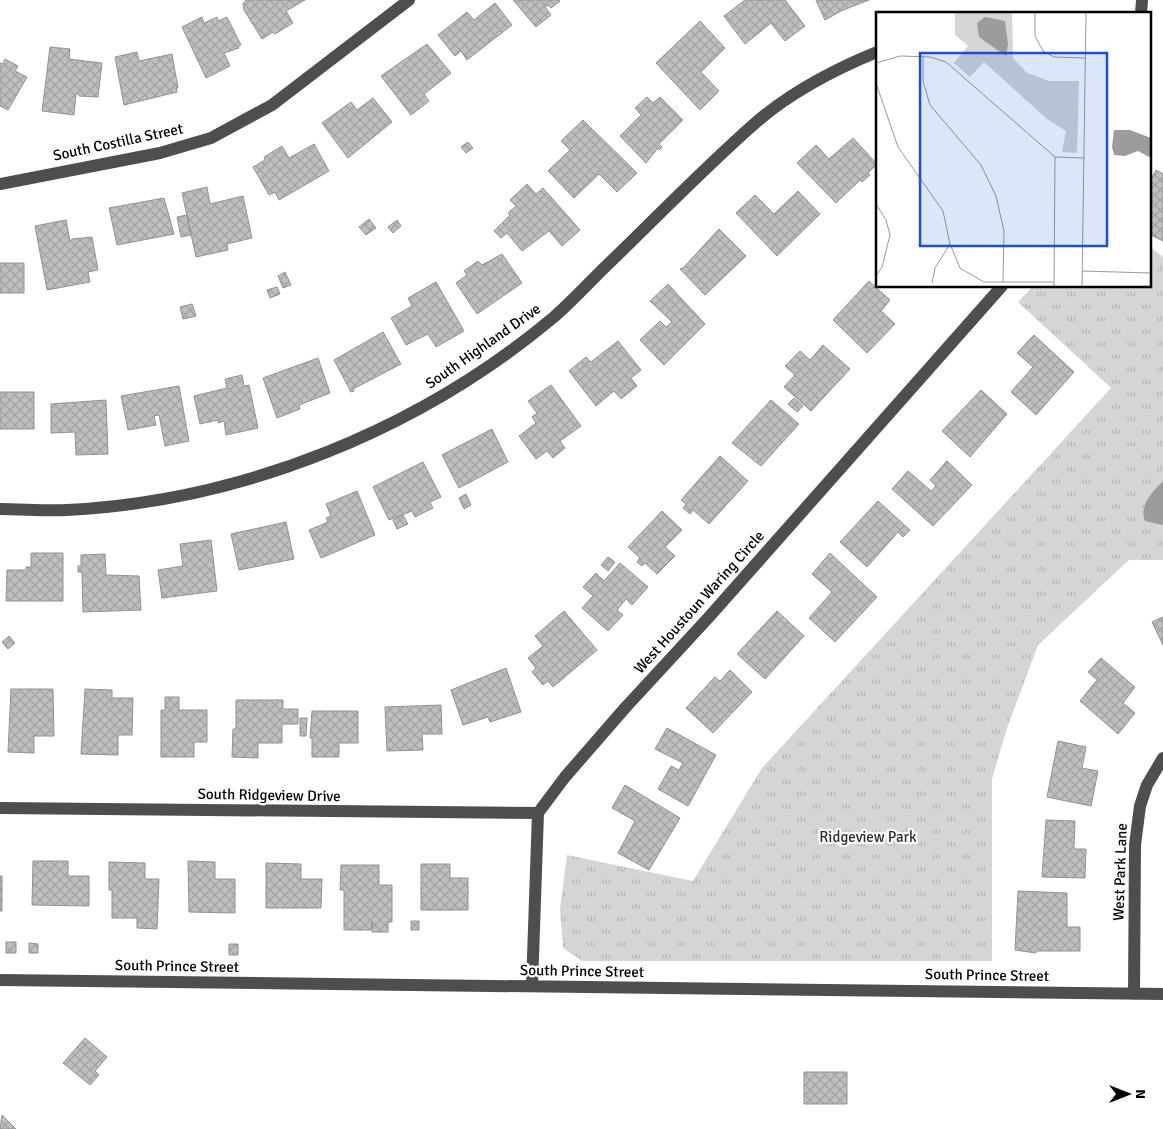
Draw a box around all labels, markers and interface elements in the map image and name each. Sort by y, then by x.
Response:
inset map [876,12,1150,288]
street label: South Costilla Street [51,119,185,165]
street label: South Highland Drive [422,300,544,392]
street label: West Houstoun Waring Circle [630,527,768,677]
street label: South Ridgeview Drive [197,785,341,805]
street label: West Park Lane [1109,823,1131,921]
park label: Ridgeview Park [819,828,917,846]
street label: South Prince Street [115,956,239,976]
street label: South Prince Street [520,961,644,981]
street label: South Prince Street [925,965,1049,985]
north arrow [1103,1069,1153,1119]
text: N [1132,1089,1149,1099]

